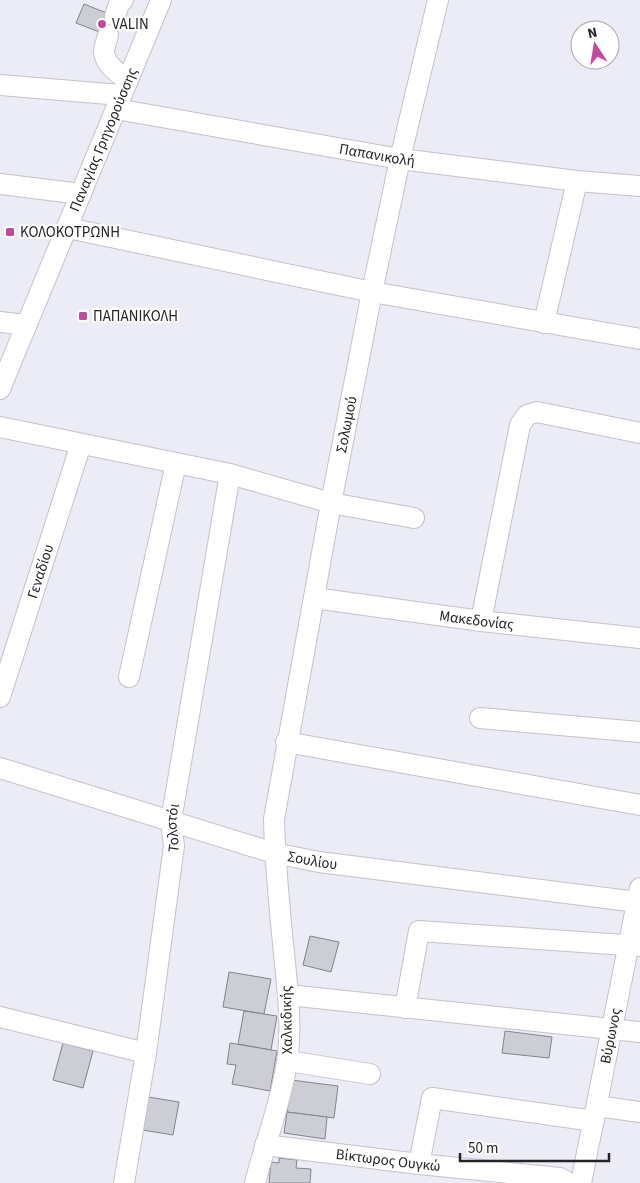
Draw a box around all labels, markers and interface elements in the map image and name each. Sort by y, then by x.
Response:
place label: VALIN [112,14,149,35]
marker: VALIN [96,18,108,30]
north arrow [570,20,620,70]
text: N [586,23,599,44]
street label: Παναγίας Γρηγορούσσης [64,64,143,215]
street label: Παπανικολή [337,138,416,171]
place label: ΚΟΛΟΚΟΤΡΩΝΗ [20,222,120,243]
marker: ΚΟΛΟΚΟΤΡΩΝΗ [4,226,16,238]
place label: ΠΑΠΑΝΙΚΟΛΗ [93,306,178,327]
marker: ΠΑΠΑΝΙΚΟΛΗ [77,310,89,322]
street label: Σολωμού [330,394,362,455]
street label: Γεναδίου [22,542,59,601]
street label: Μακεδονίας [438,605,515,635]
street label: Τολστόι [160,802,185,854]
street label: Σουλίου [286,845,338,875]
street label: Χαλκιδικής [276,985,298,1054]
street label: Βύρωνος [595,1006,626,1066]
scale bar [460,1130,609,1162]
text: 50 m [468,1138,498,1159]
street label: Βίκτωρος Ουγκώ [335,1143,441,1177]

